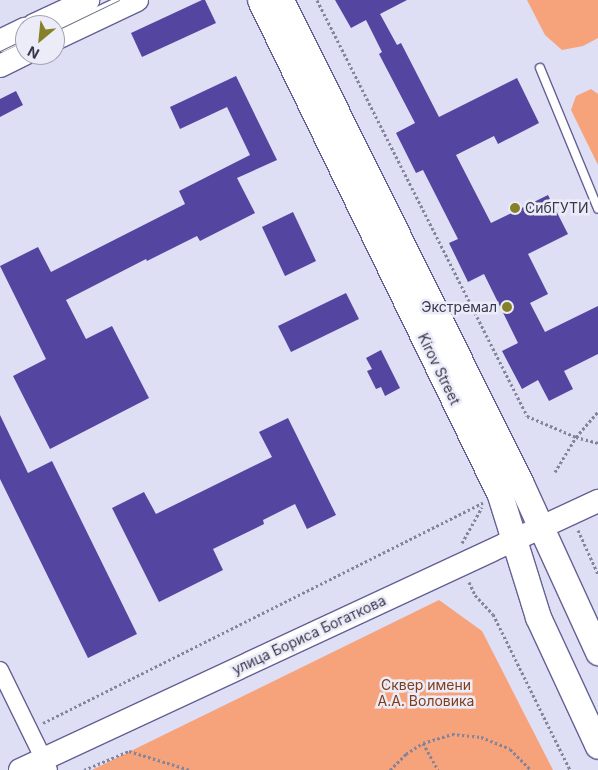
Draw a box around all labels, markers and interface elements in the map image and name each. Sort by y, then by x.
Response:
north arrow [15,15,65,65]
text: N [24,43,42,63]
place label: СибГУТИ [525,200,589,216]
marker: СибГУТИ [509,202,521,214]
place label: Экстремал [421,299,497,315]
marker: Экстремал [501,301,513,313]
street label: Kirov Street [414,330,464,408]
street label: улица Бориса Богаткова [230,592,388,678]
park label: Cквер имени А.А. Воловика [378,677,474,710]

